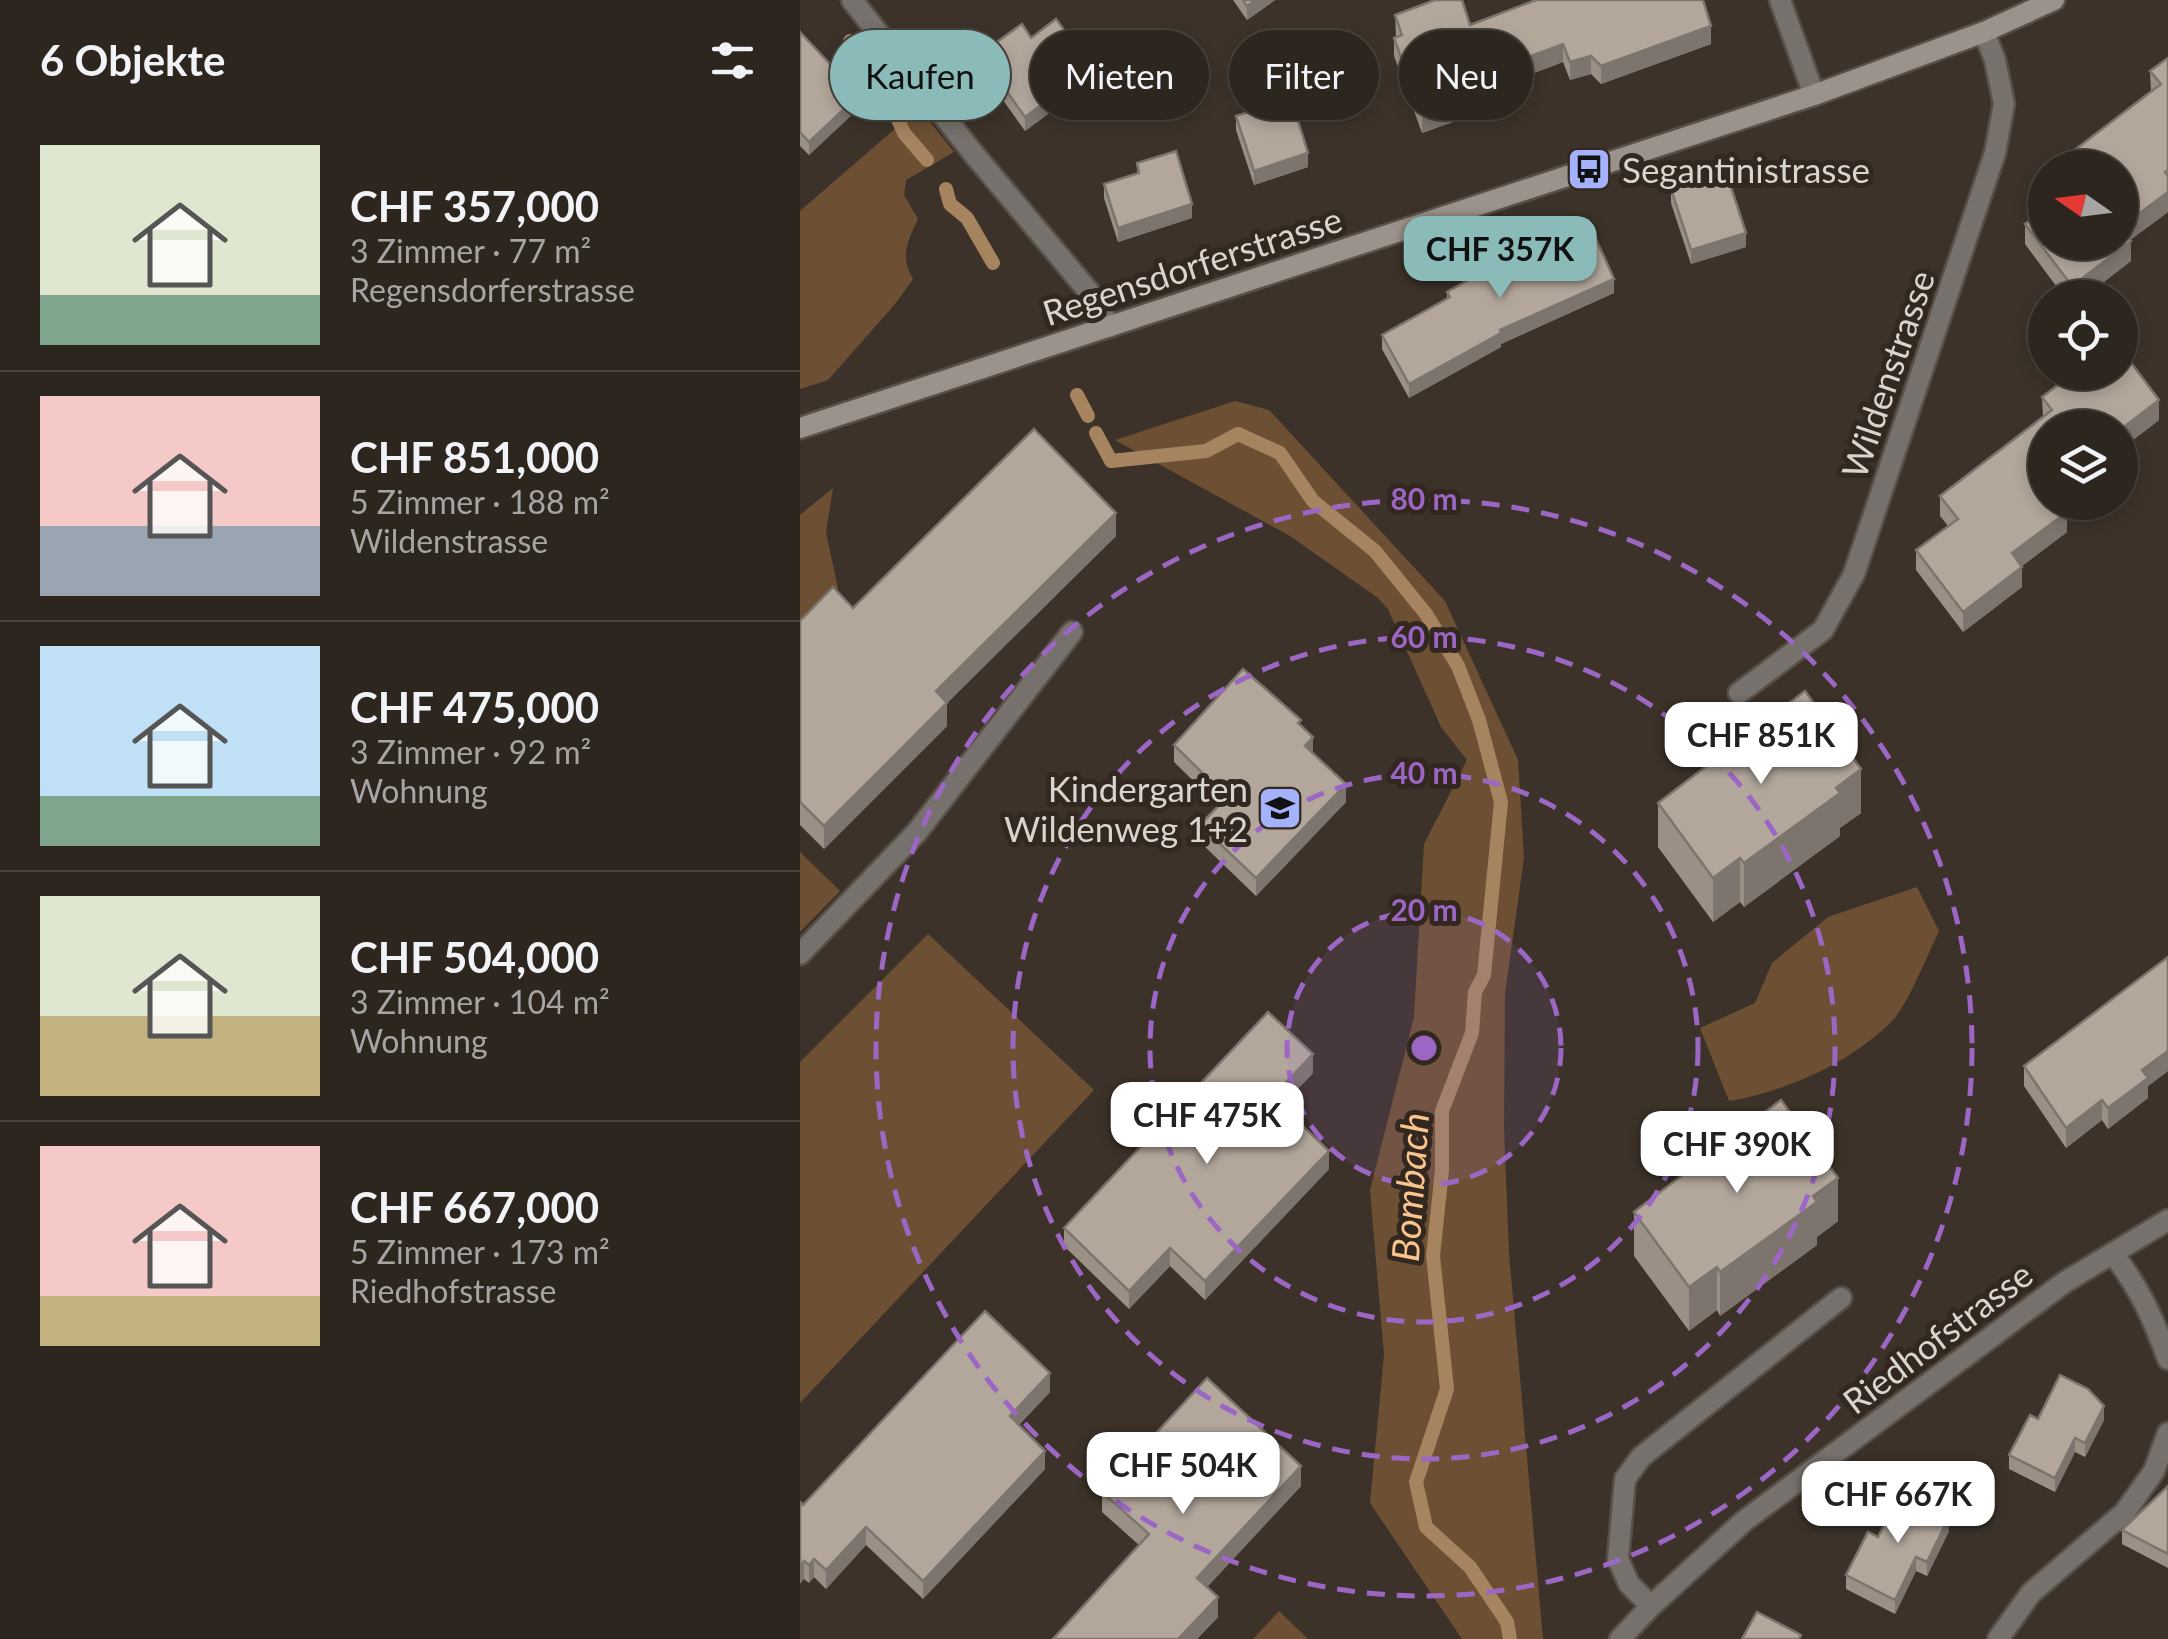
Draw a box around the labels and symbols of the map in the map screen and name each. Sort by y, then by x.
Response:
bus stop icon: Segantinistrasse [1566,146,1612,192]
place label: Segantinistrasse [1622,148,1870,190]
north arrow [2028,150,2138,260]
street label: Regensdorferstrasse [1037,197,1347,333]
pin: CHF 357K [1397,216,1603,301]
street label: Wildenstrasse [1832,265,1942,483]
text: 80 m [1390,480,1458,516]
text: 60 m [1390,618,1458,654]
pin: CHF 851K [1658,702,1864,787]
text: 40 m [1390,754,1458,790]
place label: Kindergarten Wildenweg 1+2 [1004,767,1248,849]
school or university icon: Kindergarten Wildenweg 1+2 [1257,785,1303,831]
text: 20 m [1390,891,1458,927]
centre of rings [1406,1030,1442,1066]
pin: CHF 475K [1104,1082,1310,1167]
water label: Bombach [1381,1111,1437,1263]
pin: CHF 390K [1634,1111,1840,1196]
street label: Riedhofstrasse [1834,1252,2040,1422]
pin: CHF 504K [1080,1432,1286,1517]
pin: CHF 667K [1795,1461,2001,1546]

